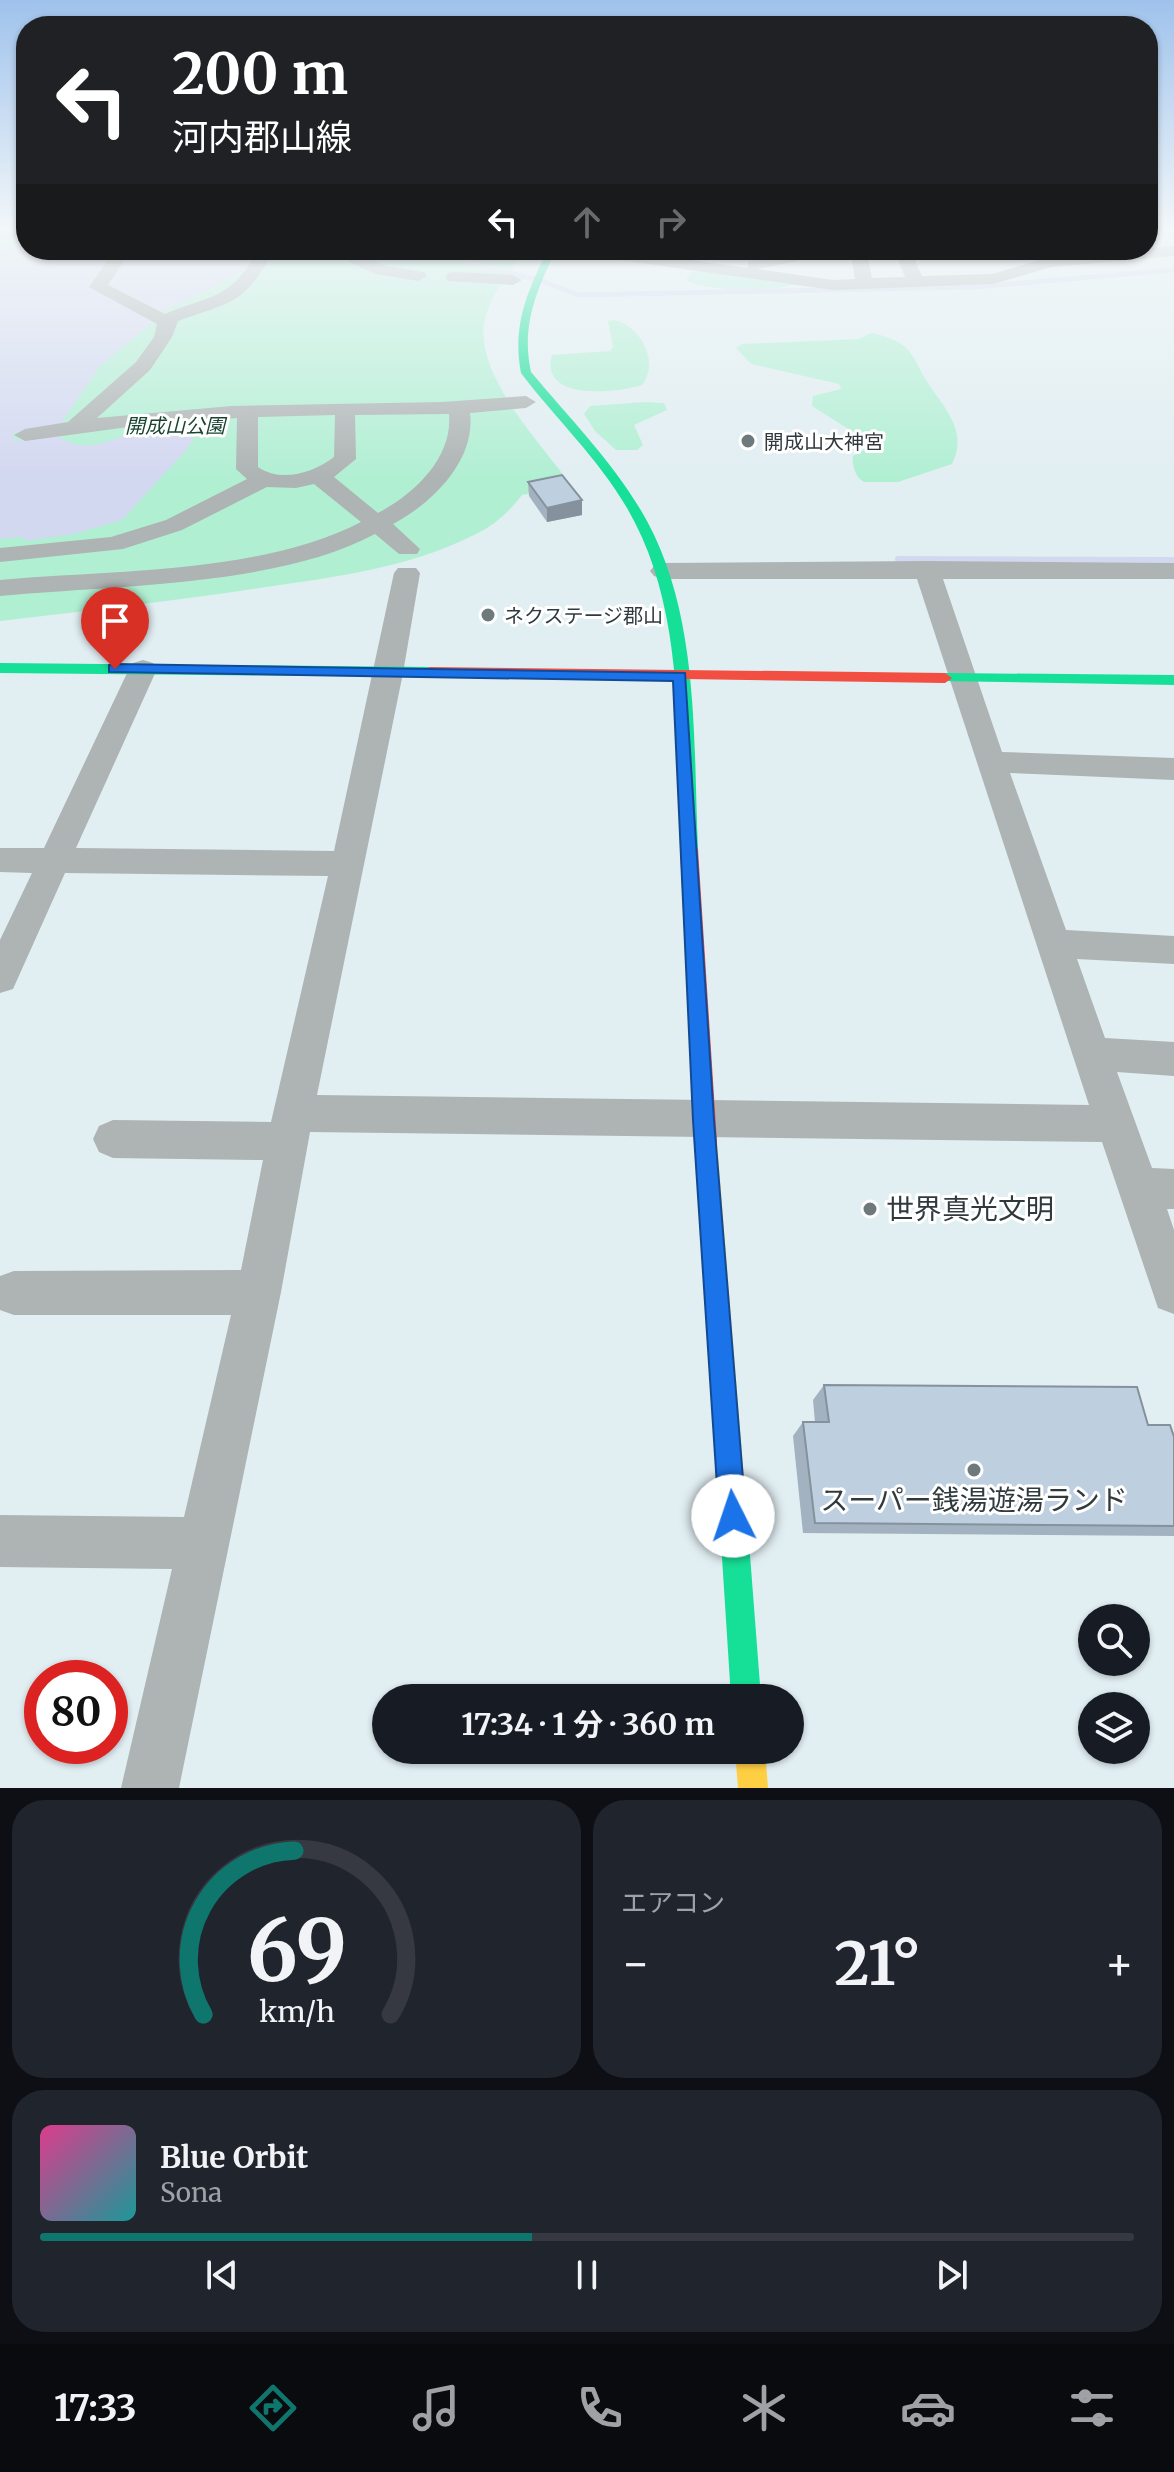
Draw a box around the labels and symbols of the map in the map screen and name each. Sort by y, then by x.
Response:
park label: 開成山公園 [125,413,228,438]
place label: 開成山大神宮 [764,429,884,454]
marker: 開成山大神宮 [739,432,757,450]
pin [81,587,149,669]
place label: ネクステージ郡山 [504,603,663,628]
marker: ネクステージ郡山 [479,606,497,624]
place label: 世界真光文明 [886,1191,1054,1227]
marker: 世界真光文明 [861,1200,879,1218]
marker: スーパー銭湯遊湯ランド [965,1461,983,1479]
position arrow [691,1474,775,1558]
place label: スーパー銭湯遊湯ランド [820,1482,1128,1518]
speed limit sign: 80 [24,1660,128,1764]

